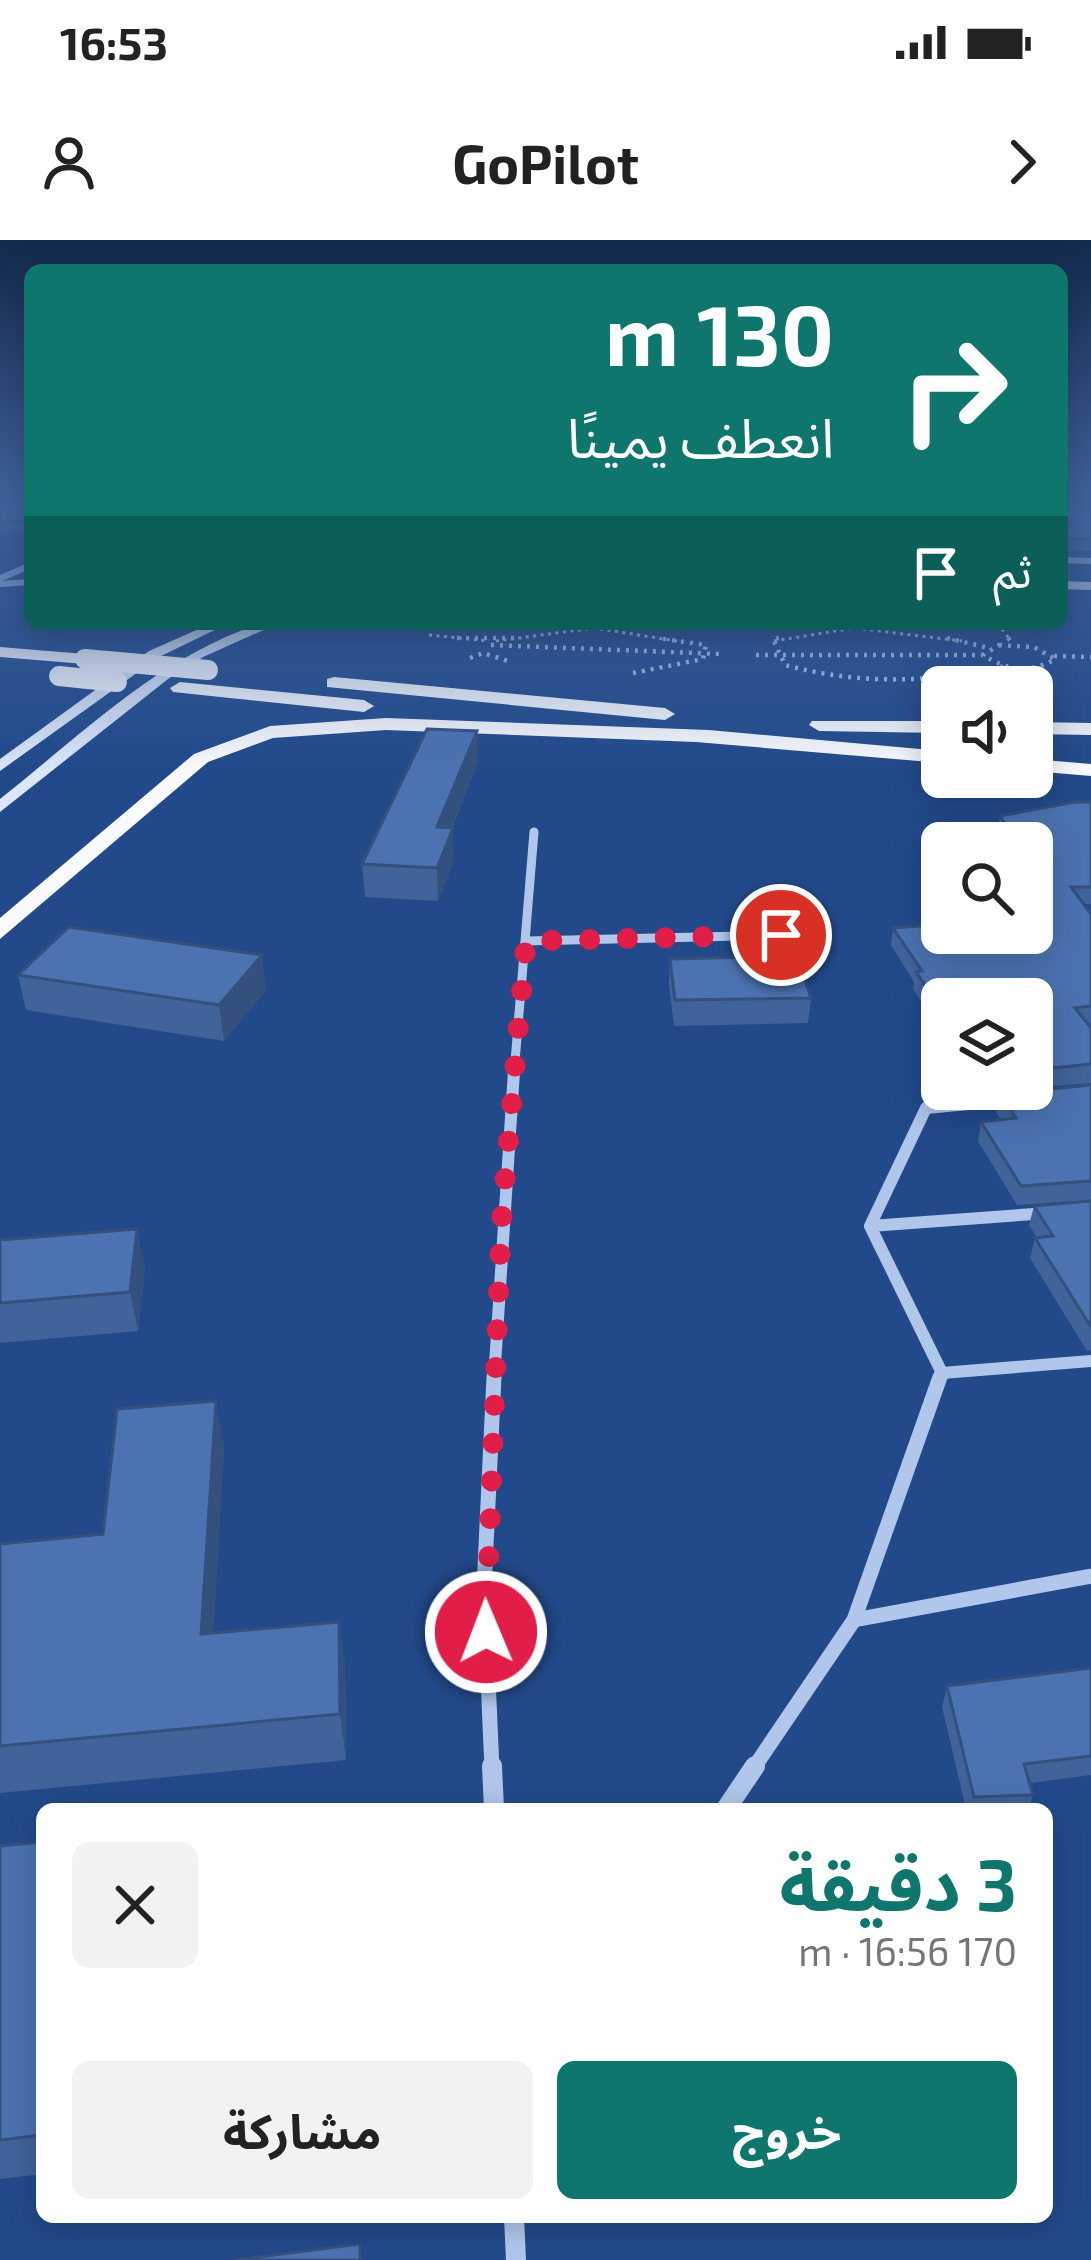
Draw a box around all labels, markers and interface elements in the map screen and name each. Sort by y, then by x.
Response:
text: 16:53 [60,15,168,69]
icon: person [36,129,102,195]
icon: forward [989,129,1055,195]
text: GoPilot [452,130,639,195]
text: 130 m [605,282,834,383]
icon: right [876,312,1032,468]
text: انعطف يمينًا [567,404,834,469]
icon: arrive [903,540,969,606]
text: ثم [993,543,1032,597]
map controls [921,666,1053,1110]
button: sound [921,666,1053,798]
button: search [921,822,1053,954]
pin [730,884,832,986]
icon: arrive [748,902,814,968]
button: layers [921,978,1053,1110]
position arrow [423,1569,549,1695]
text: 3 دقيقة [779,1839,1017,1925]
button: close [72,1842,198,1968]
text: 170 m · 16:56 [798,1927,1017,1974]
button: مشاركة [72,2061,533,2199]
button: خروج [557,2061,1017,2199]

